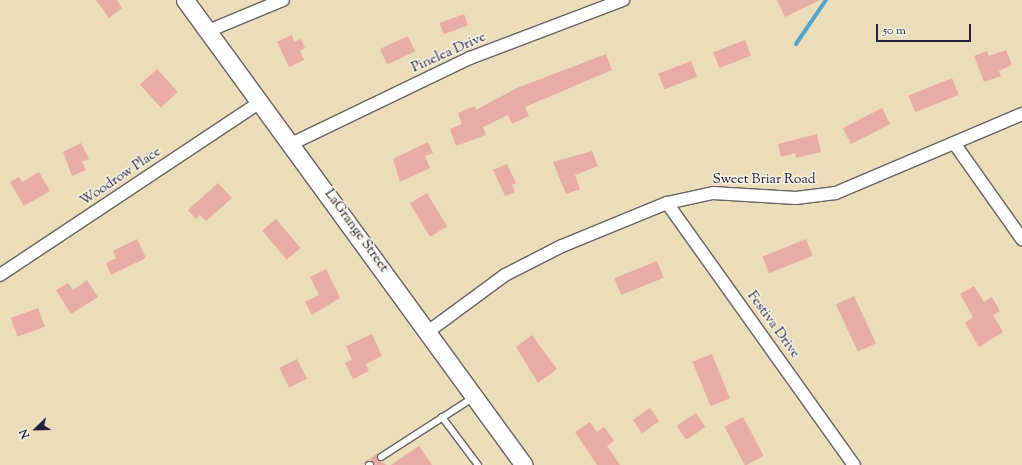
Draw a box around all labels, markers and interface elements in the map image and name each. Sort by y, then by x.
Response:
scale bar [878,16,973,42]
text: 50 m [883,22,906,40]
street label: Pinelea Drive [409,29,489,77]
street label: Woodrow Place [77,144,165,210]
street label: Sweet Briar Road [712,172,816,188]
street label: LaGrange Street [320,186,392,276]
street label: Festiva Drive [743,288,803,362]
north arrow [16,409,56,449]
text: N [16,427,34,441]

